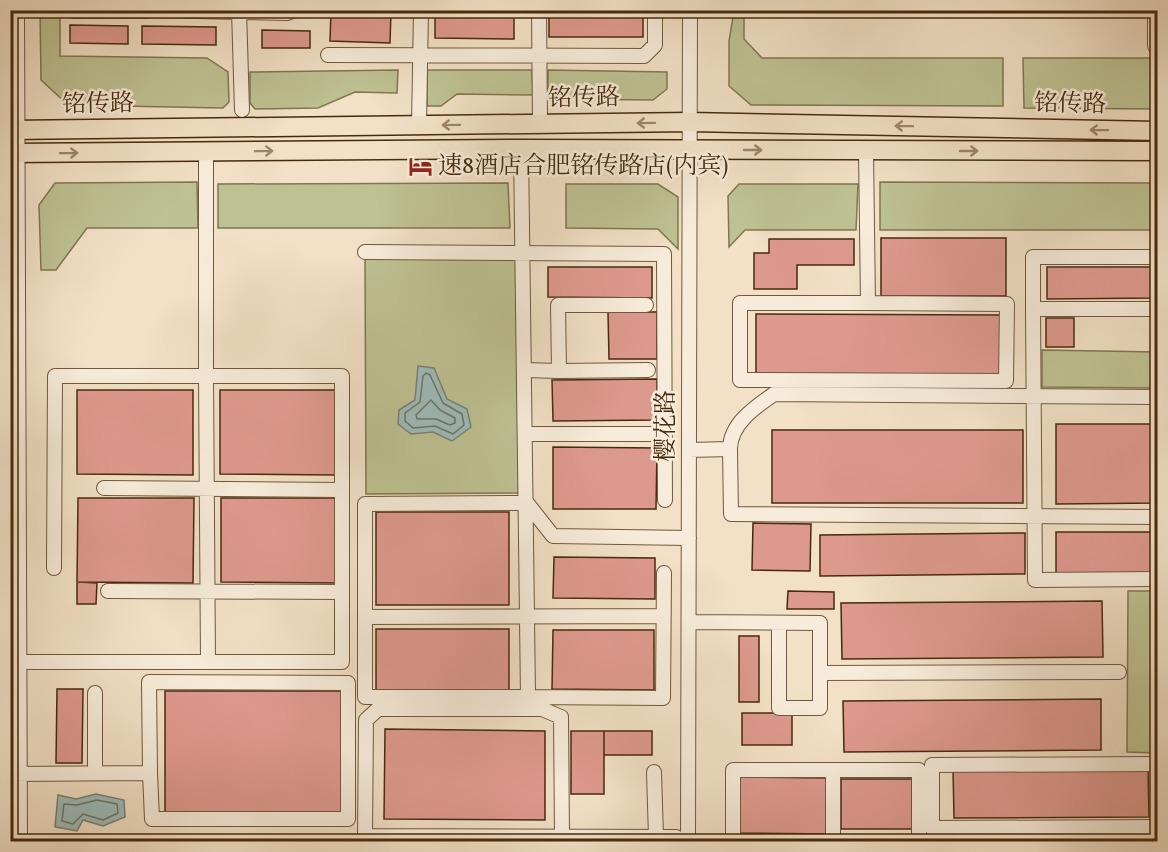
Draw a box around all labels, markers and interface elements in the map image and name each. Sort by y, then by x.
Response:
street label: 铭传路 [548,81,620,117]
street label: 铭传路 [62,87,134,123]
street label: 铭传路 [1034,87,1106,123]
one-way arrow [637,117,657,129]
one-way arrow [442,119,462,131]
one-way arrow [895,120,915,132]
one-way arrow [1090,124,1110,136]
one-way arrow [253,145,273,157]
one-way arrow [742,145,762,156]
one-way arrow [958,145,978,157]
one-way arrow [58,147,78,159]
place label: 速8酒店合肥铭传路店(内宾) [438,150,728,184]
hotel icon: 速8酒店合肥铭传路店(内宾) [407,154,433,180]
street label: 樱花路 [650,390,684,462]

